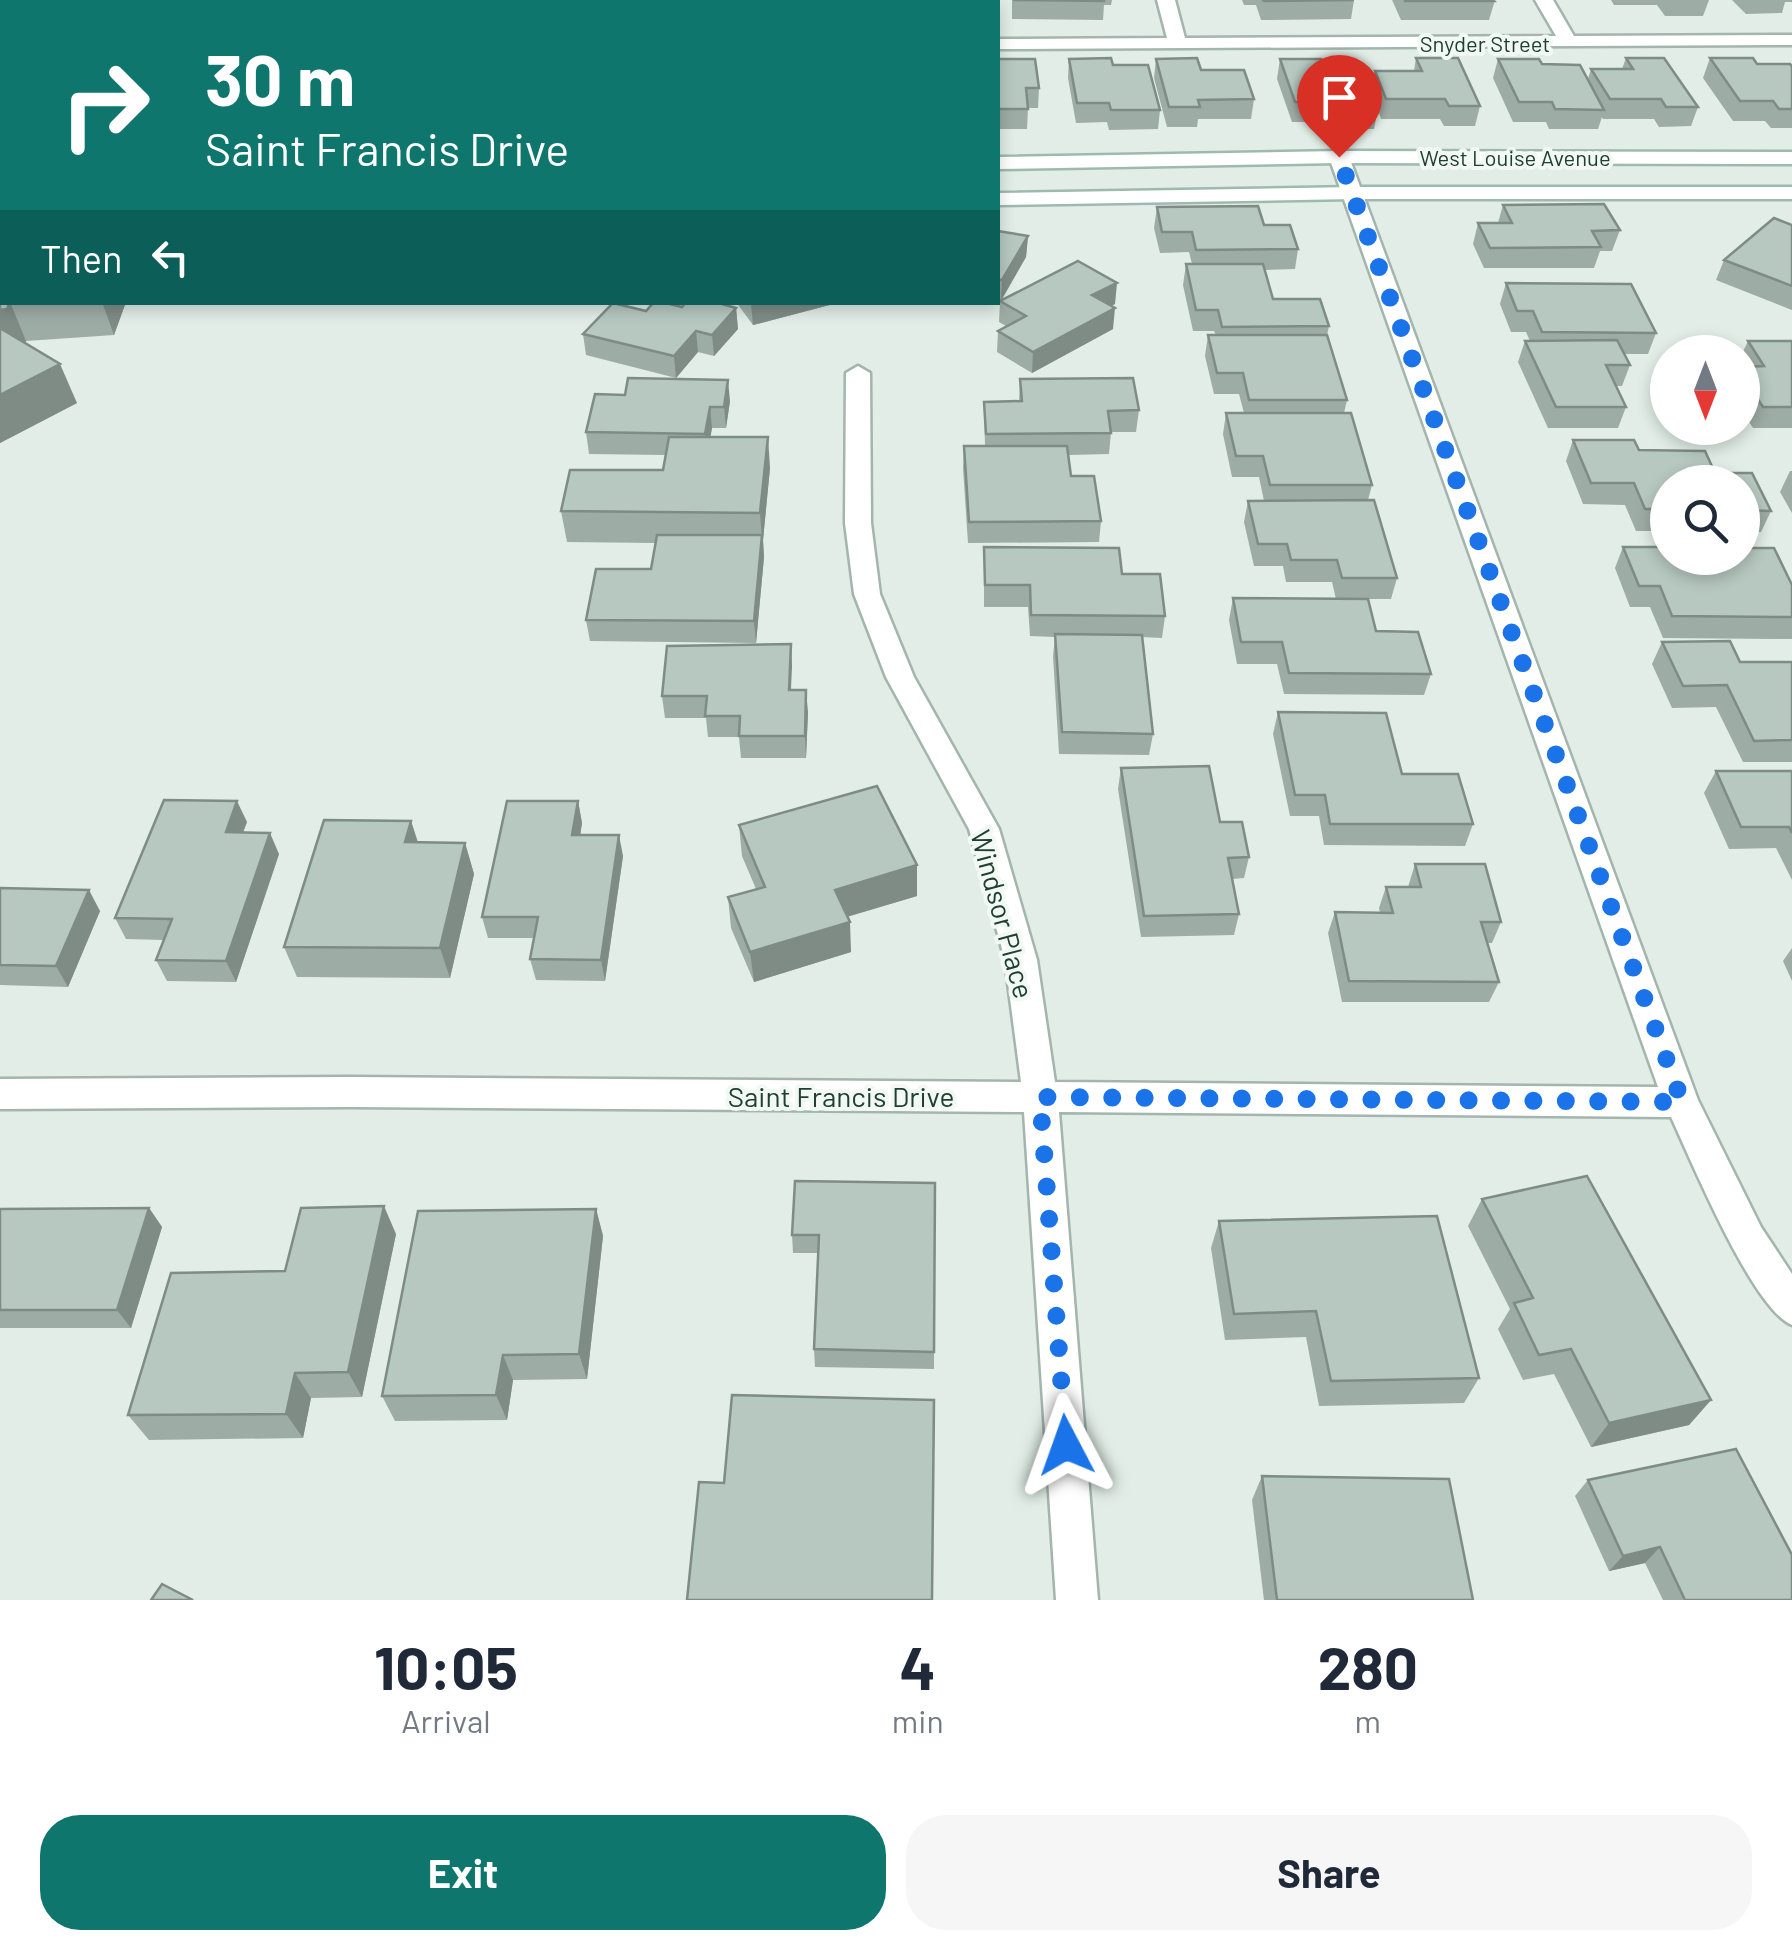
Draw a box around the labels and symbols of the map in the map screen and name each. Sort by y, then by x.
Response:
street label: Snyder Street [1420,30,1550,56]
pin [1297,55,1382,158]
street label: West Louise Avenue [1419,144,1611,170]
north arrow [1650,335,1760,445]
street label: Windsor Place [964,826,1042,1002]
street label: Saint Francis Drive [728,1079,954,1113]
position arrow [1014,1393,1118,1497]

